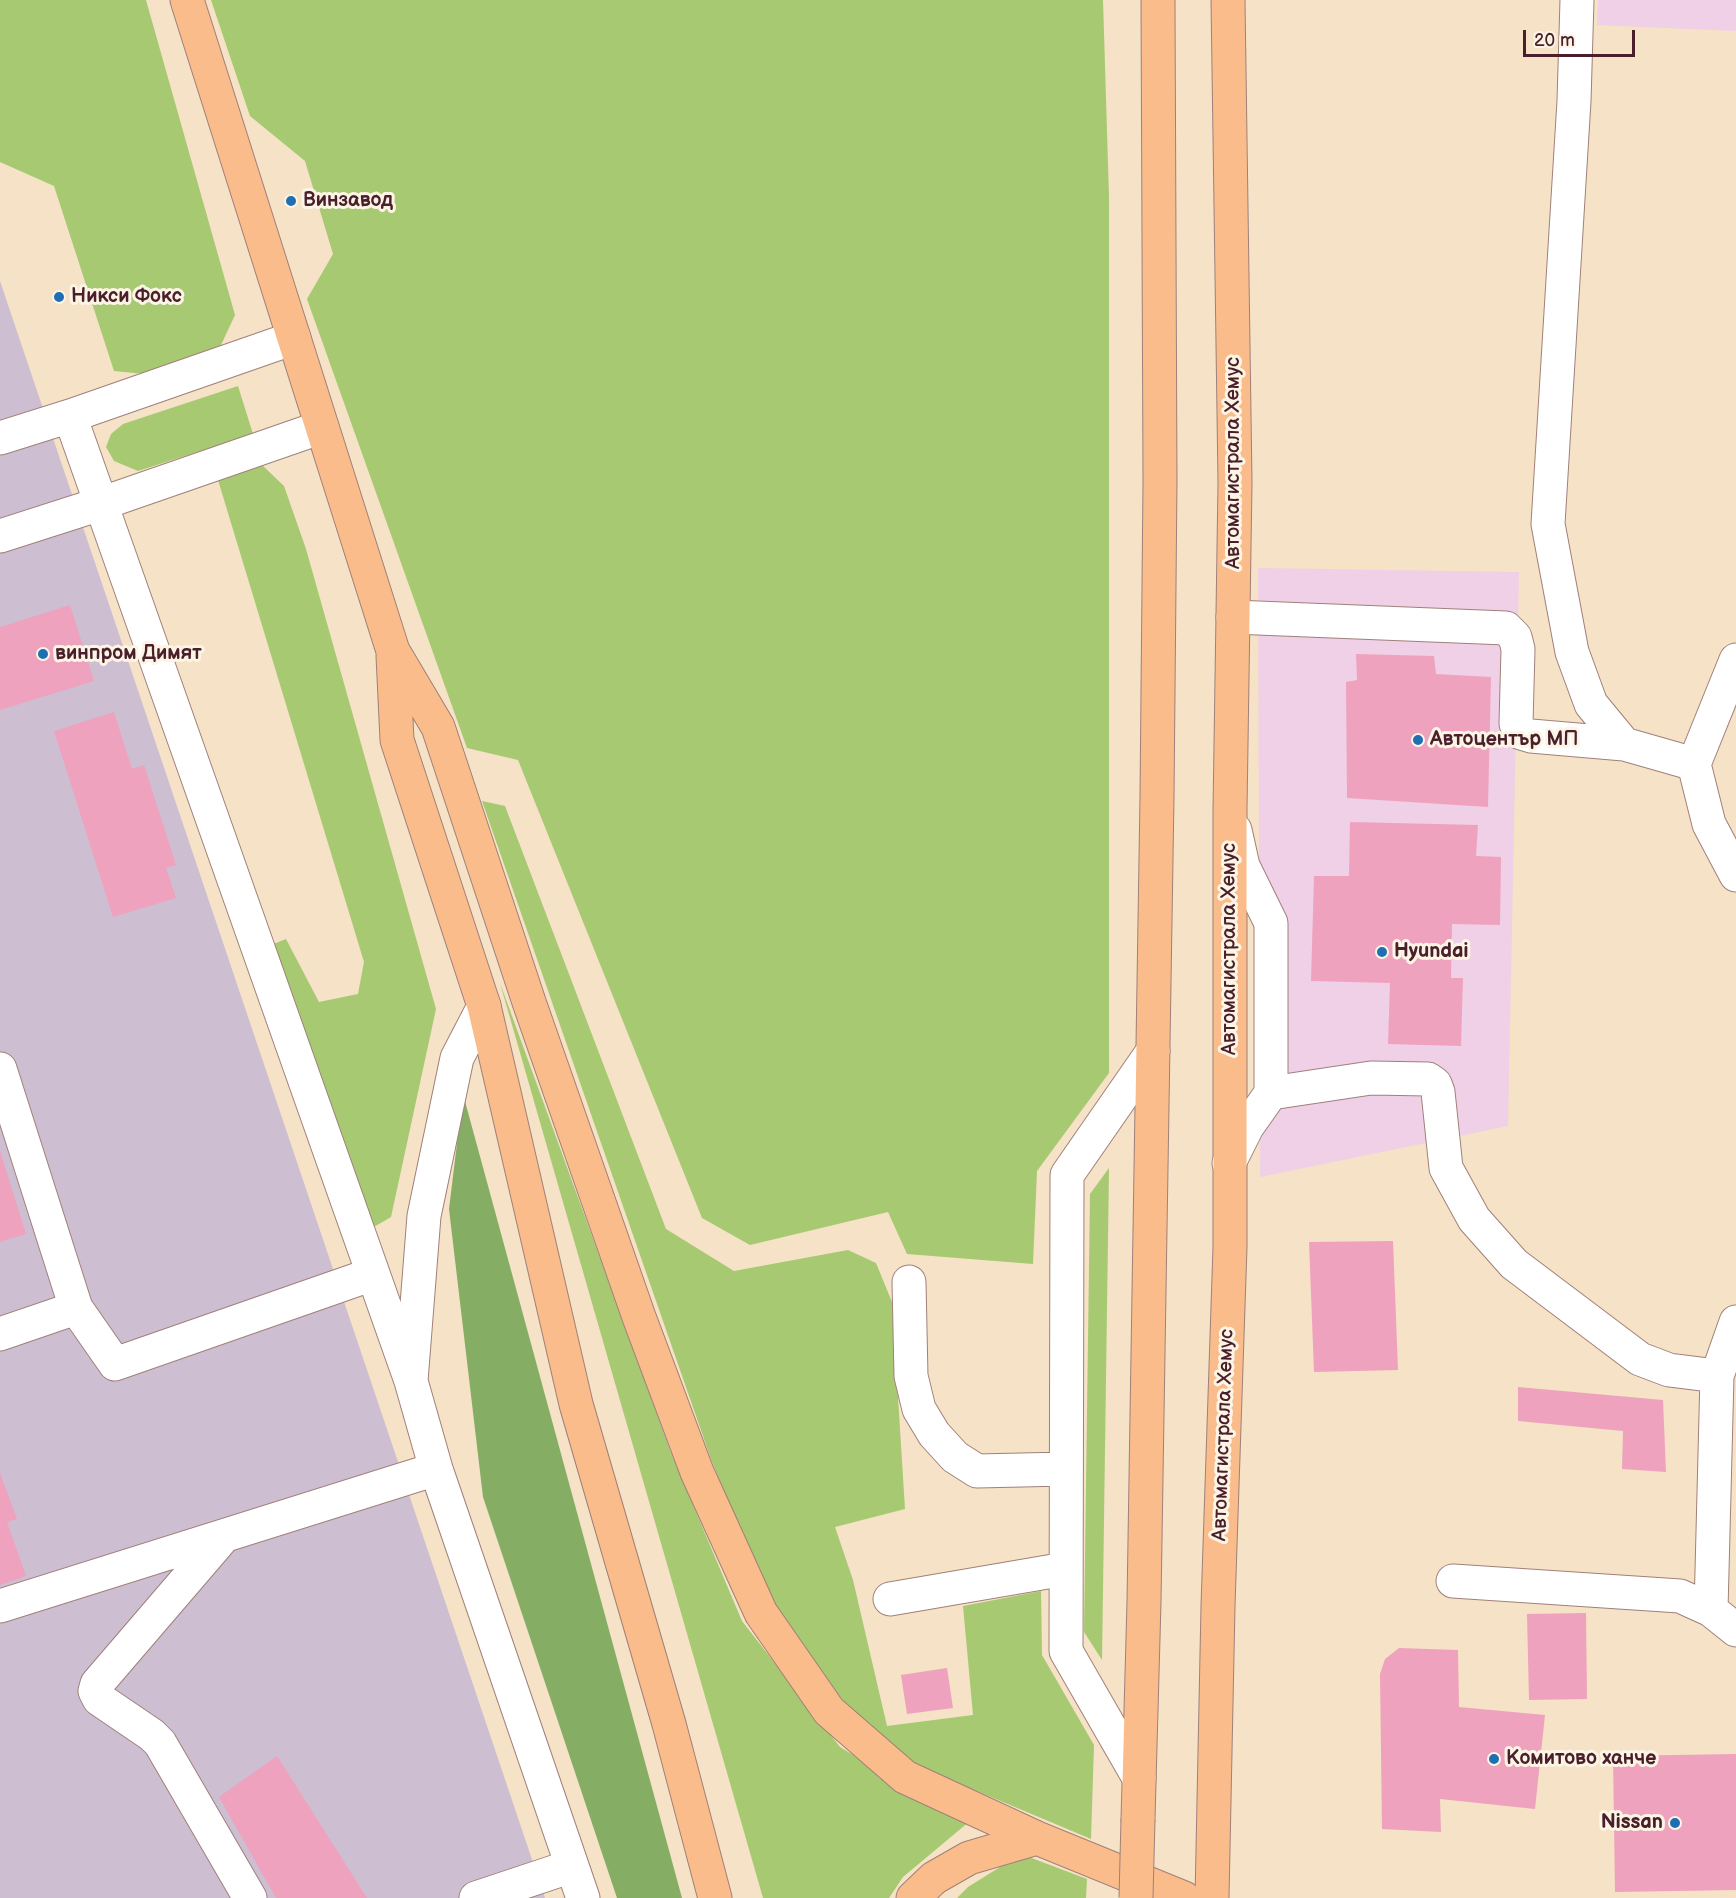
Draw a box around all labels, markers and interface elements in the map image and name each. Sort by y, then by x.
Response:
scale bar [1526,18,1638,56]
text: 20 m [1534,30,1575,51]
place label: Винзавод [303,189,393,213]
marker: Винзавод [284,194,298,208]
place label: Никси Фокс [71,285,182,309]
marker: Никси Фокс [52,290,66,304]
street label: Автомагистрала Хемус [1222,357,1246,569]
place label: винпром Димят [55,642,202,666]
marker: винпром Димят [36,647,50,661]
place label: Автоцентър МП [1430,728,1578,752]
marker: Автоцентър МП [1411,733,1425,747]
street label: Автомагистрала Хемус [1218,843,1242,1055]
place label: Hyundai [1394,940,1468,964]
marker: Hyundai [1375,945,1389,959]
street label: Автомагистрала Хемус [1208,1329,1240,1541]
place label: Комитово ханче [1506,1747,1656,1771]
marker: Комитово ханче [1487,1752,1501,1766]
place label: Nissan [1601,1811,1663,1835]
marker: Nissan [1668,1816,1682,1830]

